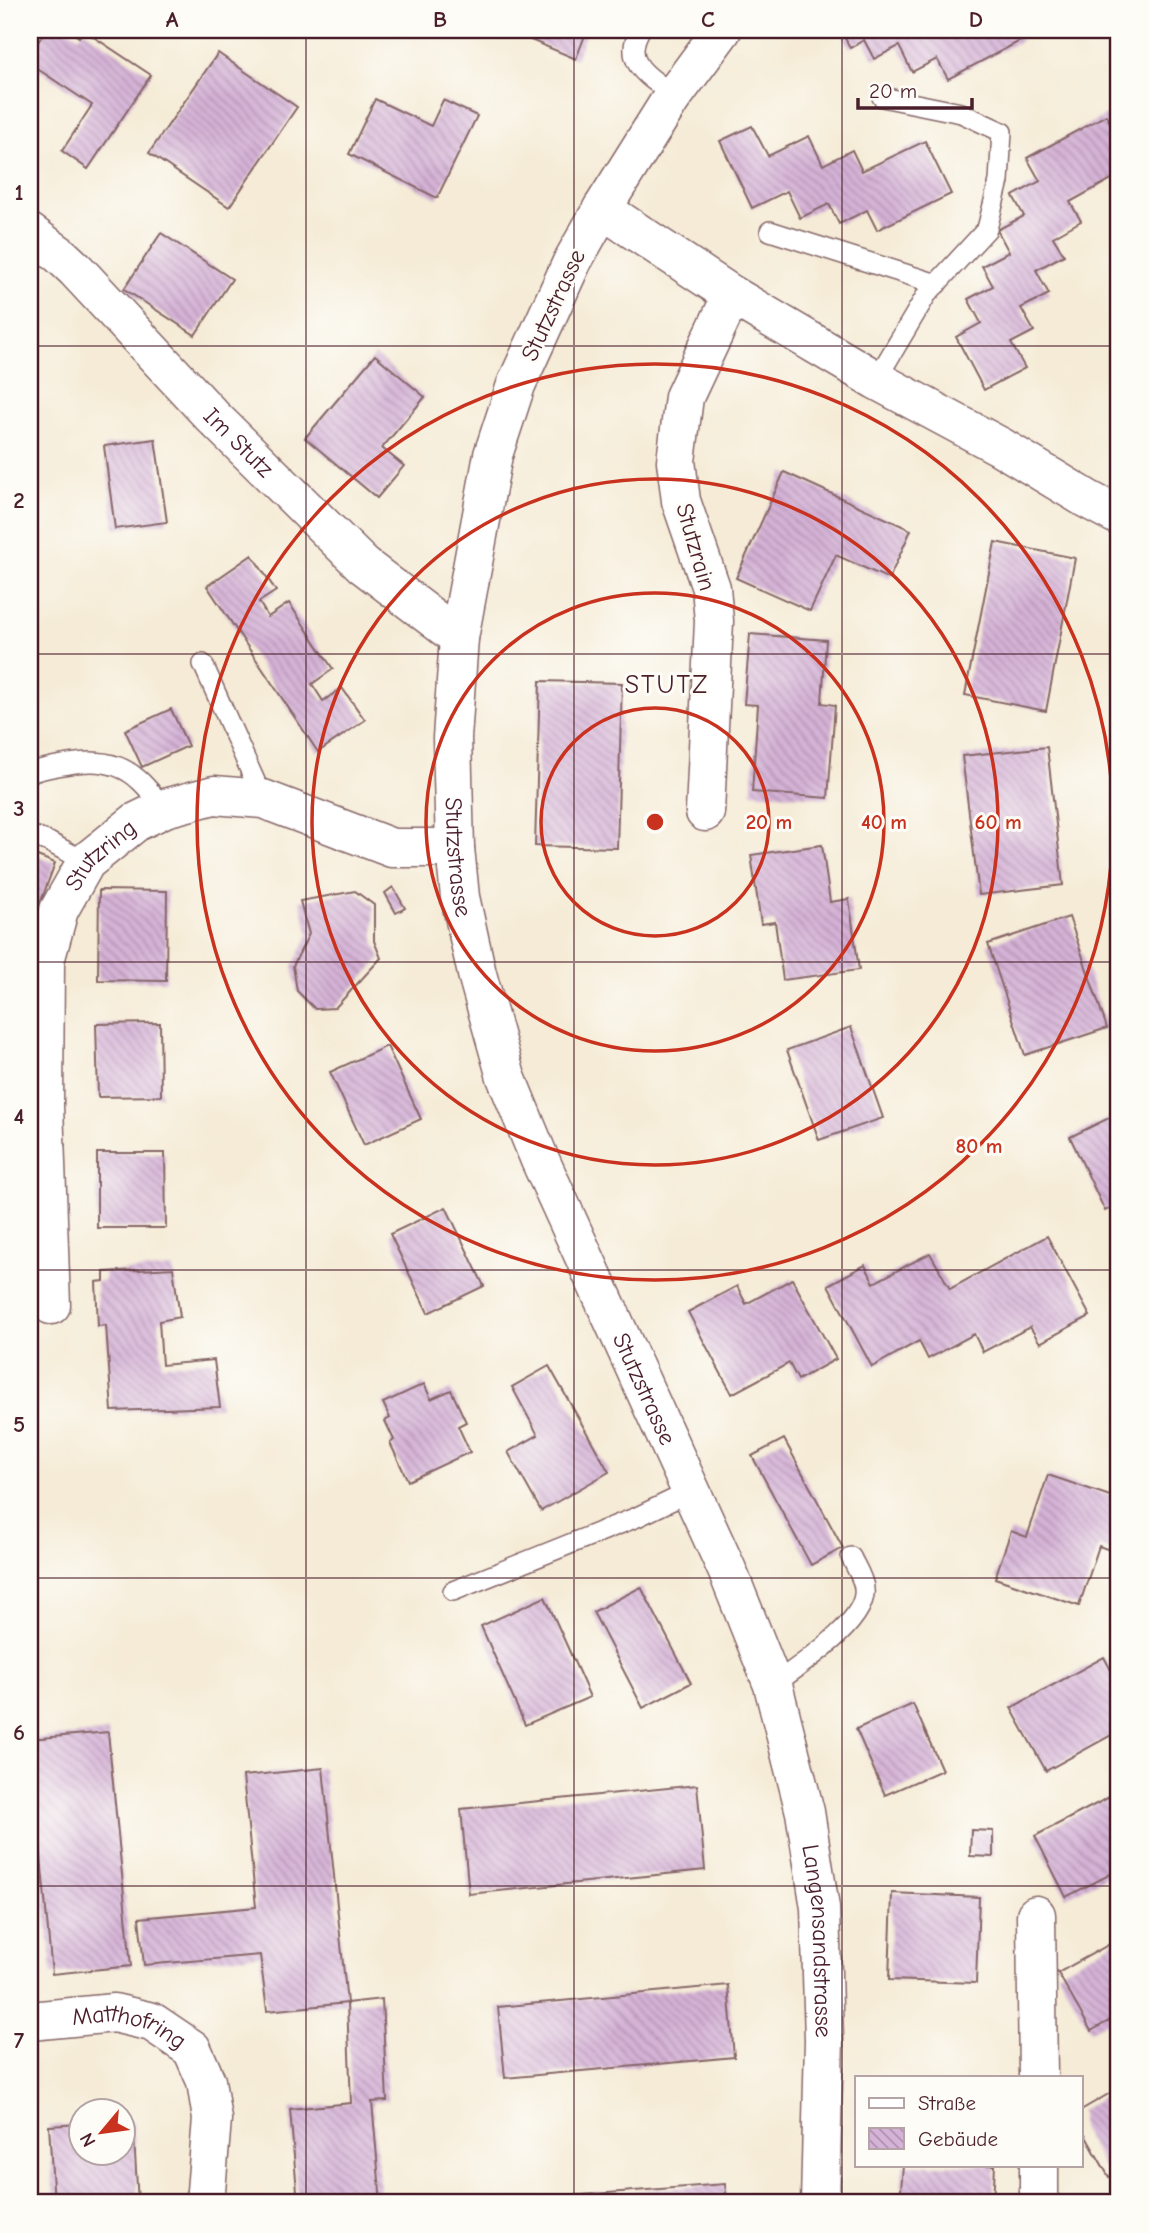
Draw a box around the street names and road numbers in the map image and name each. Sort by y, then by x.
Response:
street label: Stutzstrasse [515,245,591,365]
street label: Im Stutz [198,402,280,483]
street label: Stutzrain [670,500,722,594]
street label: Stutzstrasse [440,797,478,919]
street label: Stutzring [59,813,142,895]
street label: Stutzstrasse [607,1328,682,1449]
street label: Langensandstrasse [796,1842,838,2038]
street label: Matthofring [71,1999,192,2055]

